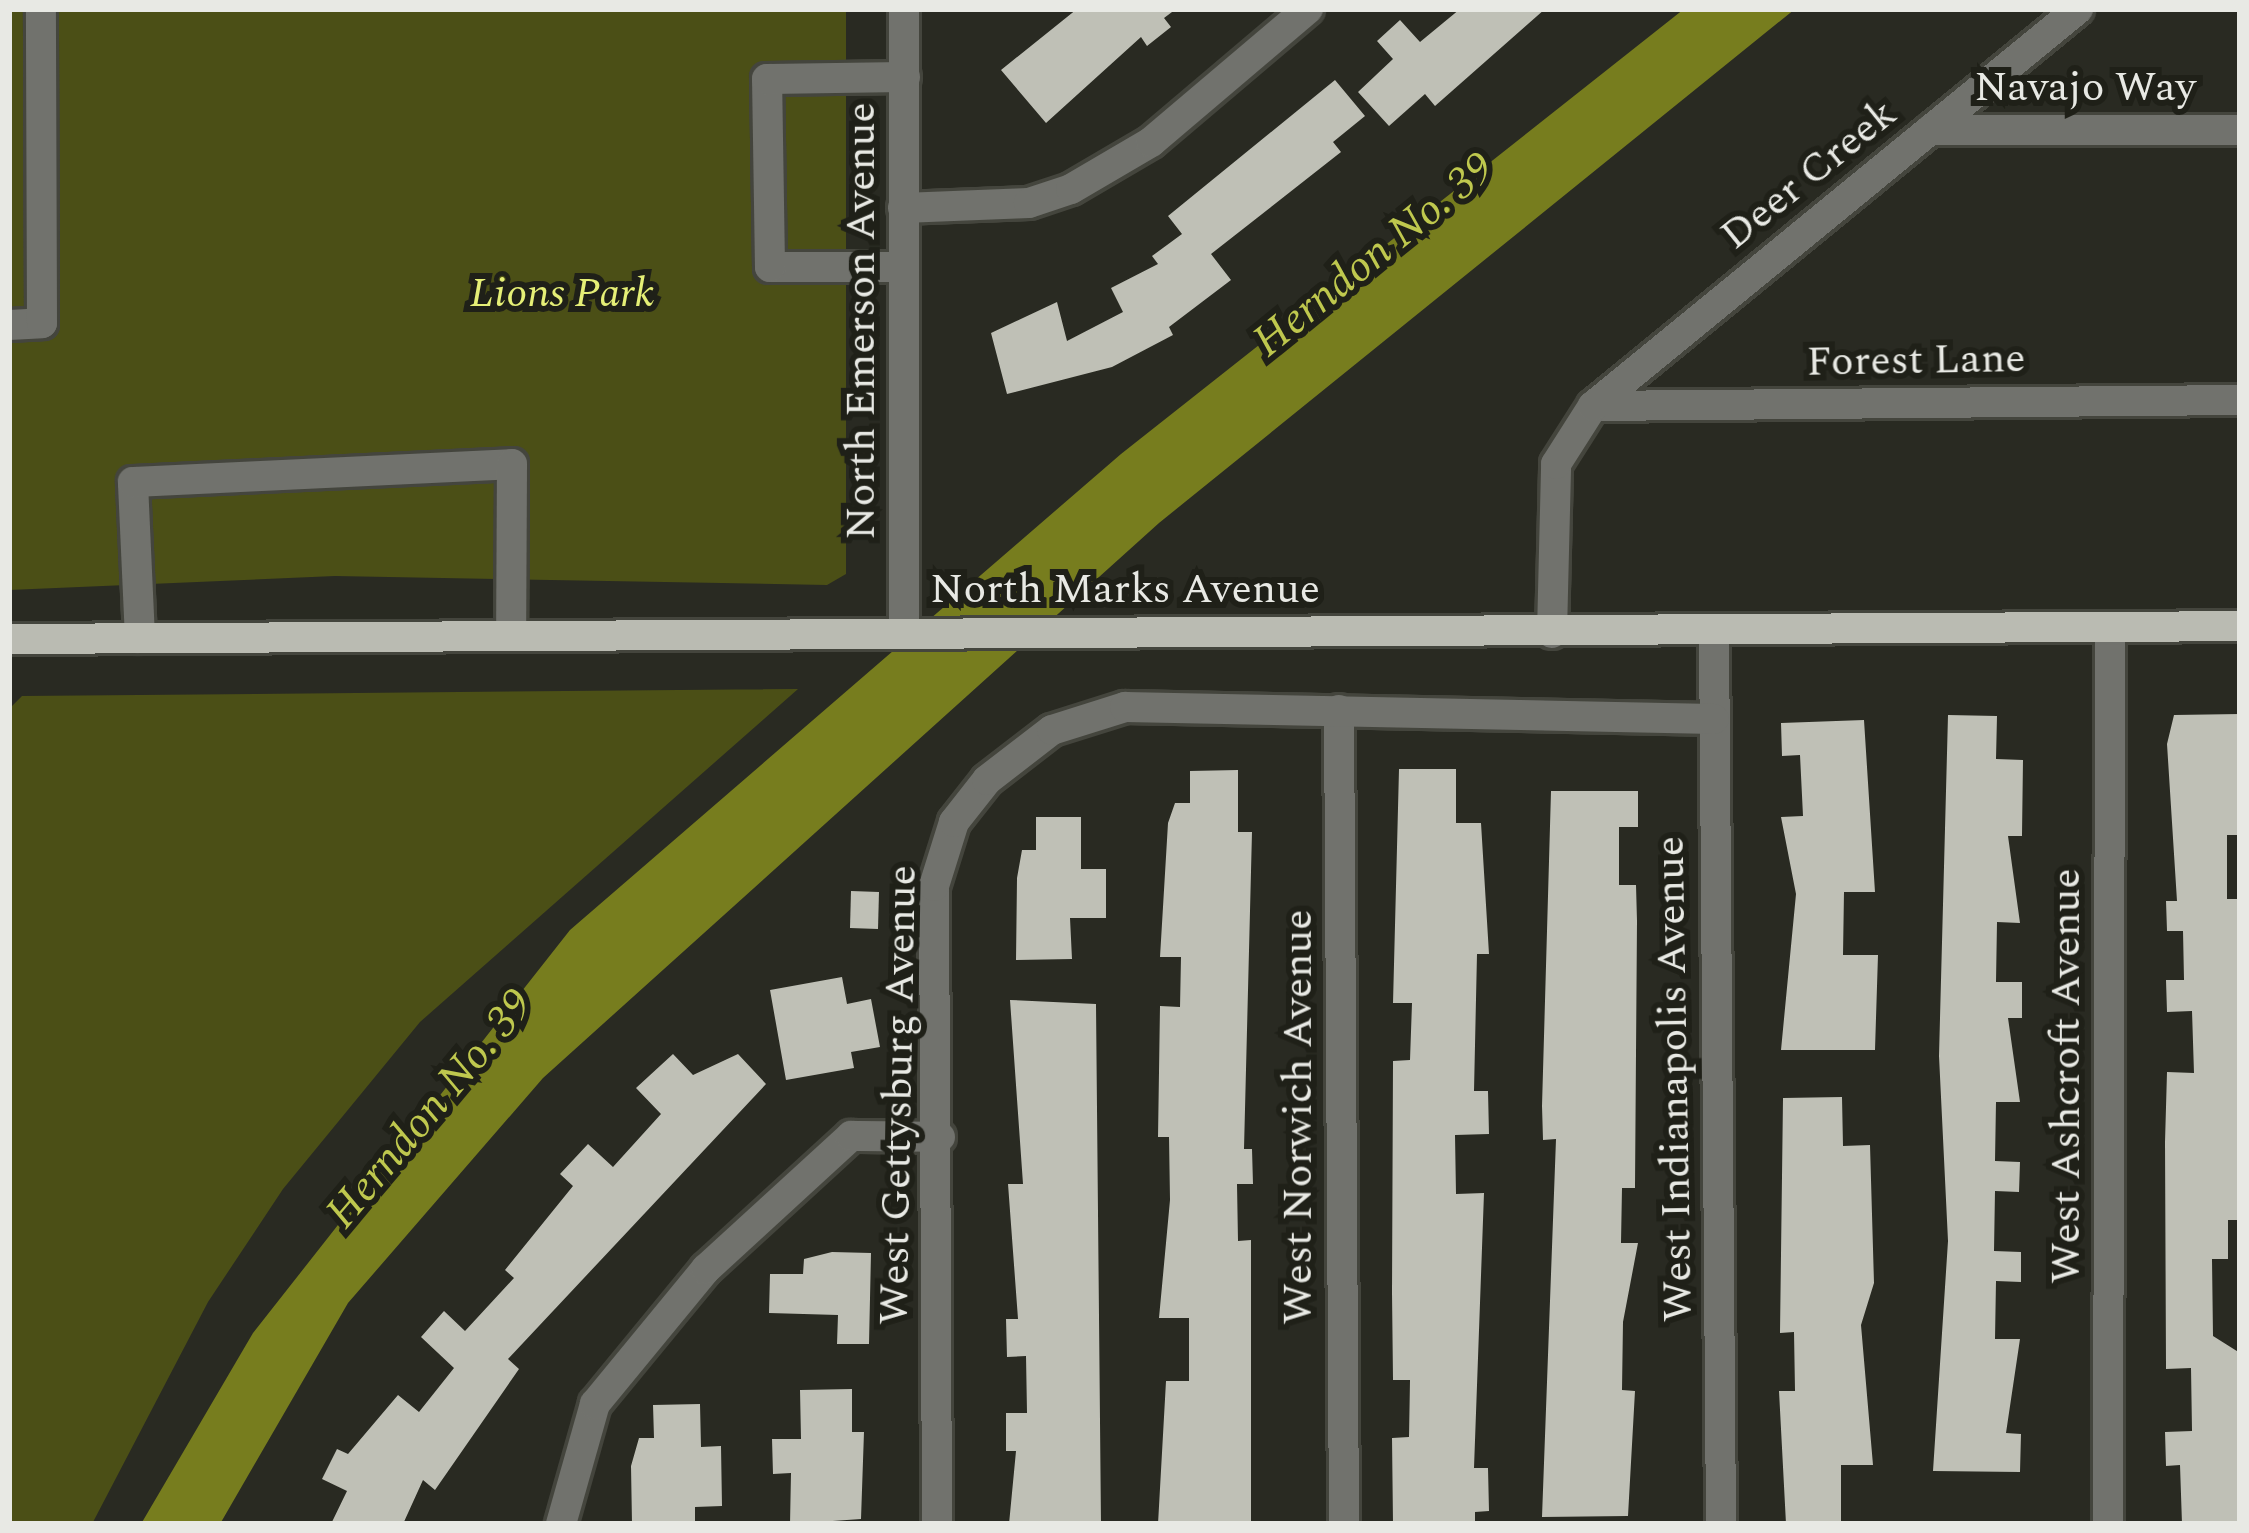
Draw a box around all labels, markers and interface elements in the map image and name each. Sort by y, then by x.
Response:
street label: Navajo Way [1974,63,2196,113]
street label: Deer Creek [1711,89,1907,261]
street label: North Emerson Avenue [837,102,887,540]
water label: Herndon No. 39 [1243,141,1505,369]
park label: Lions Park [470,269,654,319]
street label: Forest Lane [1806,334,2026,388]
street label: North Marks Avenue [930,565,1320,615]
street label: West Indianapolis Avenue [1646,836,1704,1322]
street label: West Gettysburg Avenue [870,865,928,1325]
street label: West Ashcroft Avenue [2042,868,2092,1284]
street label: West Norwich Avenue [1274,909,1324,1325]
water label: Herndon No. 39 [315,979,545,1239]

